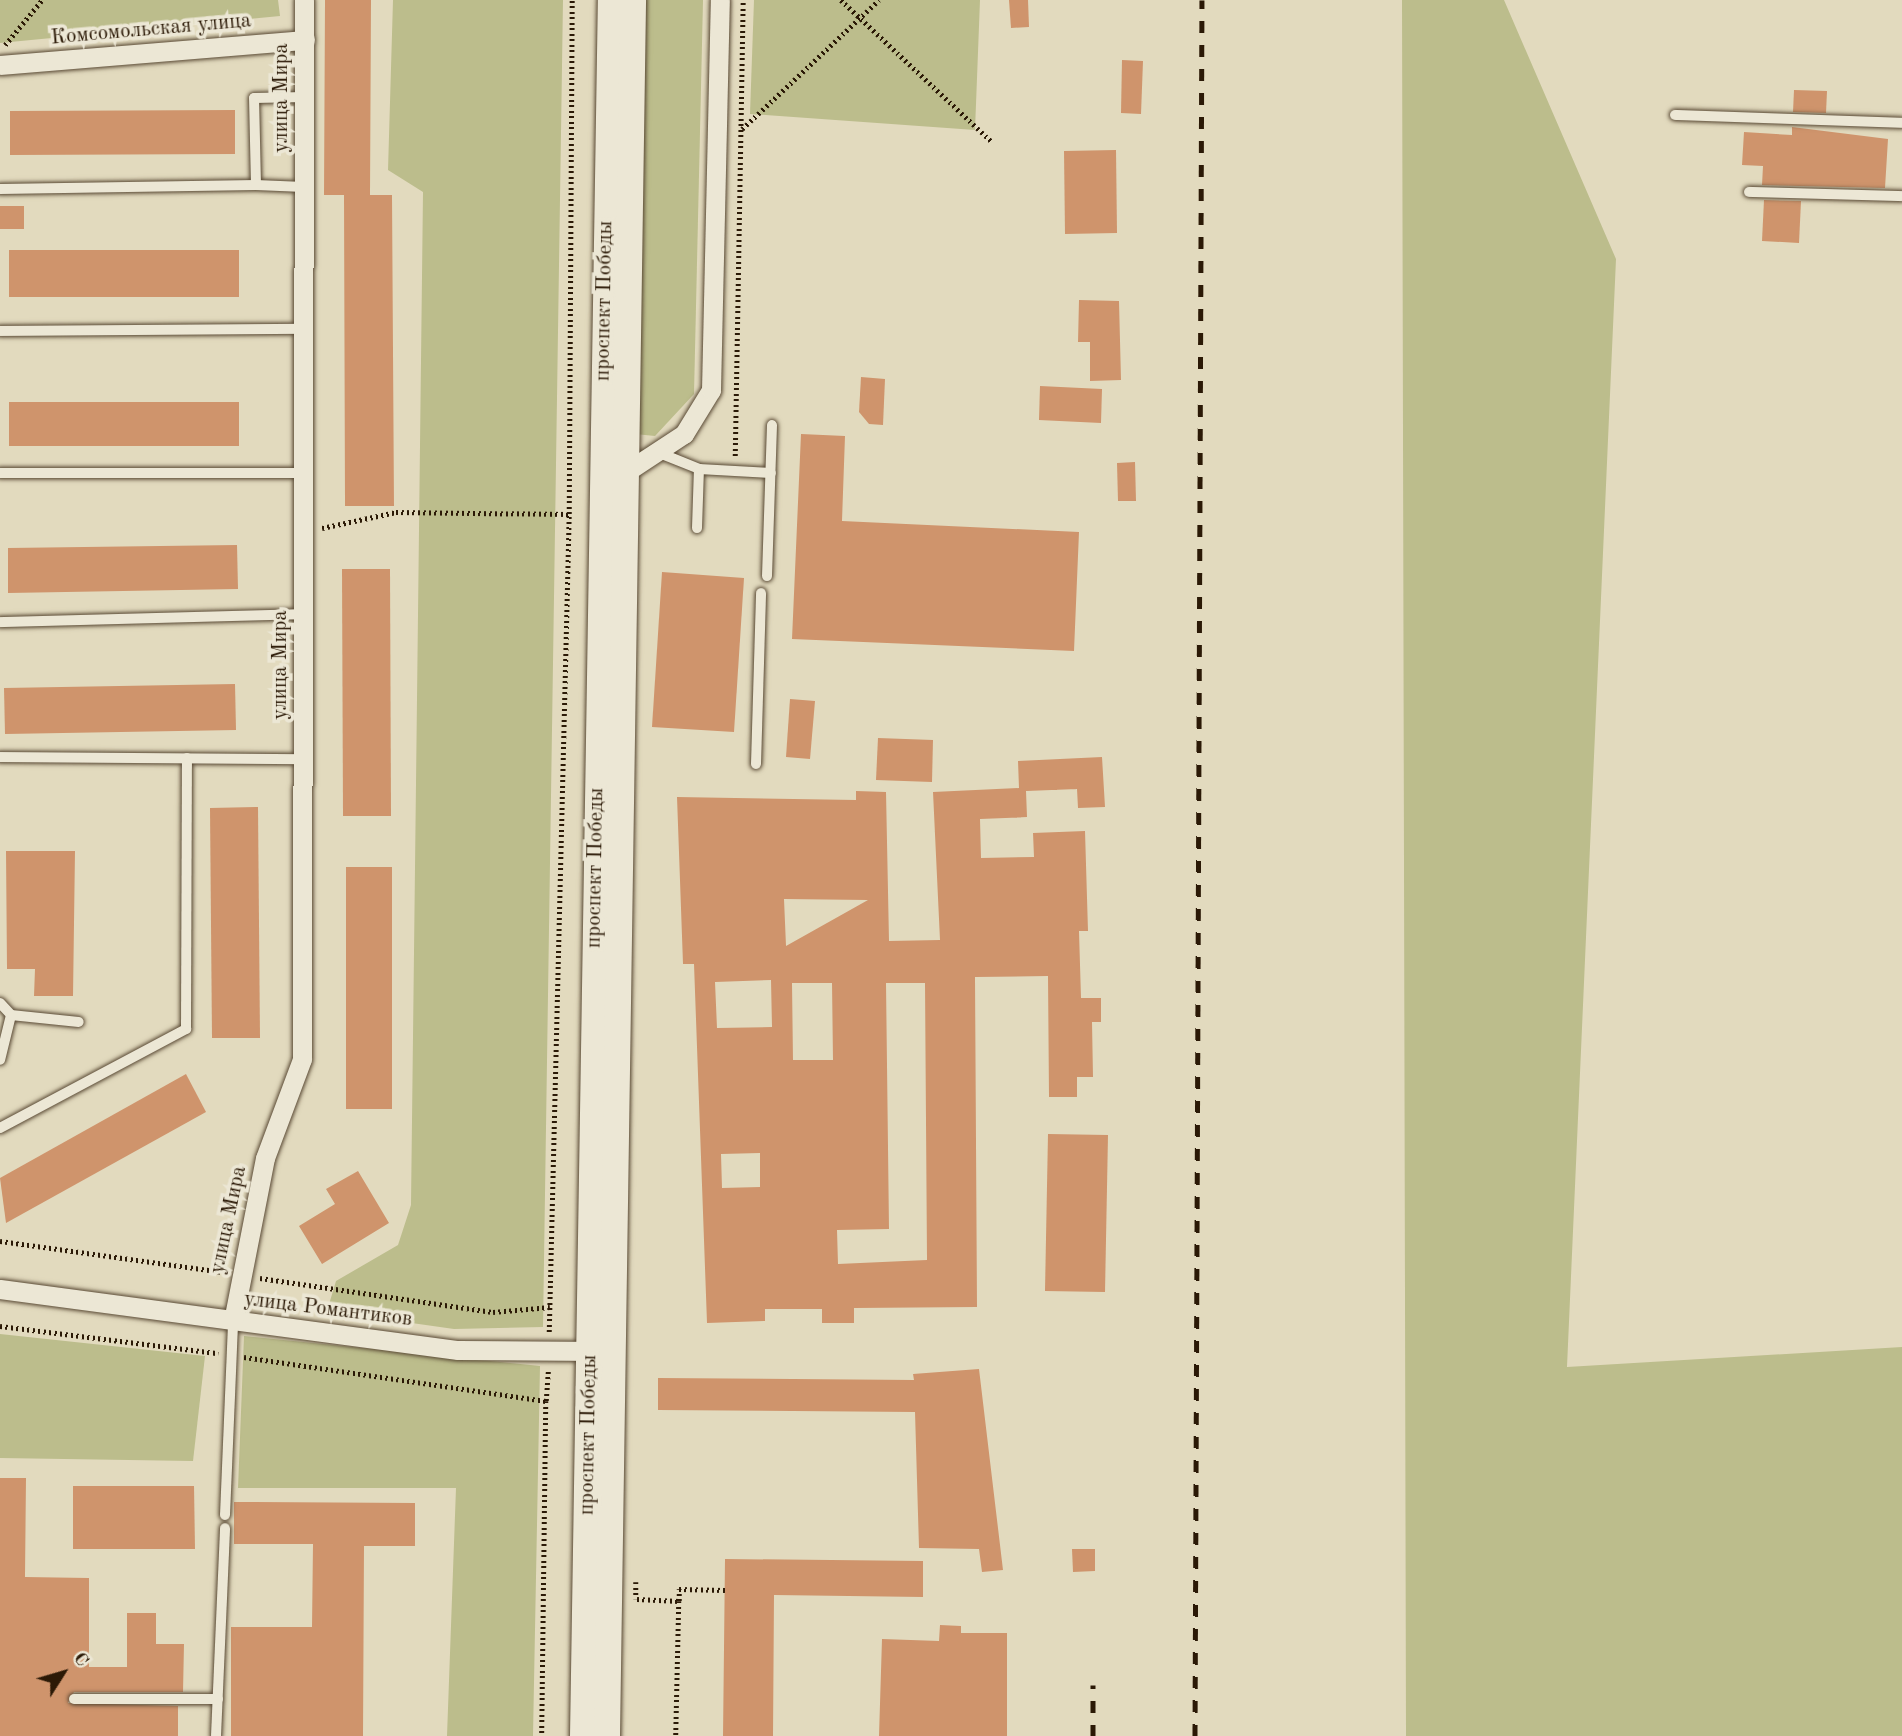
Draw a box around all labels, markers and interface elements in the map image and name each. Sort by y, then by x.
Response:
street label: Комсомольская улица [50,9,252,51]
street label: улица Мира [269,43,295,153]
street label: проспект Победы [591,220,619,382]
street label: улица Мира [268,610,294,720]
street label: проспект Победы [582,787,610,949]
street label: улица Мира [205,1164,253,1276]
street label: улица Романтиков [242,1287,414,1333]
street label: проспект Победы [575,1354,603,1516]
north arrow [28,1638,98,1708]
text: С [69,1649,92,1671]

